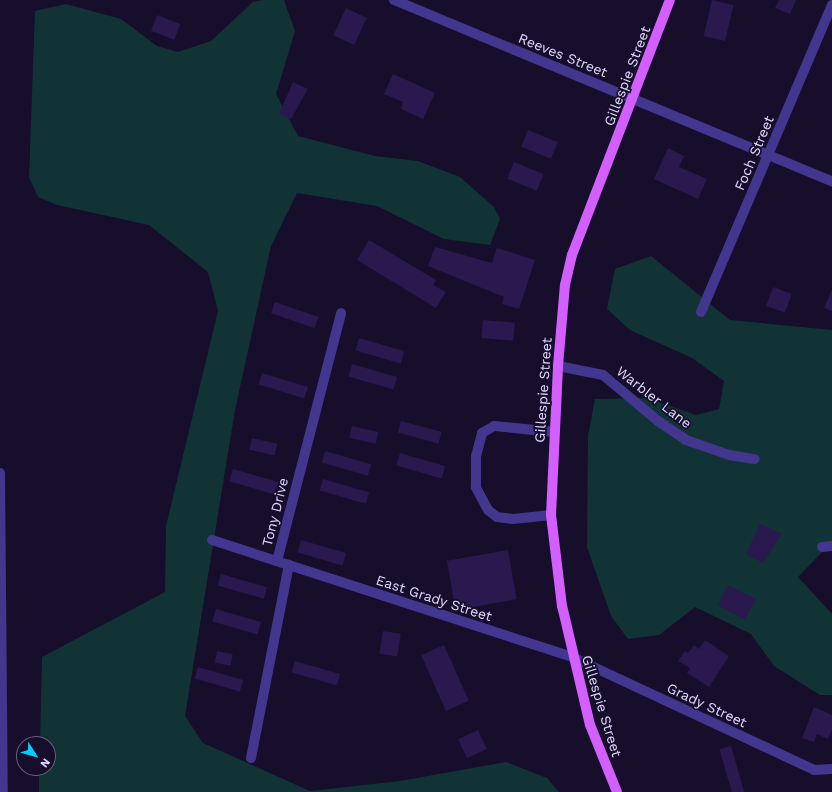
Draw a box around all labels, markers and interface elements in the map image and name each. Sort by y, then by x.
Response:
street label: Gillespie Street [600,24,654,128]
street label: Reeves Street [516,29,610,81]
street label: Foch Street [731,113,777,193]
street label: Gillespie Street [531,337,555,443]
street label: Warbler Lane [613,362,695,432]
street label: Tony Drive [258,476,292,548]
street label: East Grady Street [374,571,494,625]
street label: Gillespie Street [579,653,625,759]
street label: Grady Street [664,679,750,731]
north arrow [16,736,56,776]
text: N [38,756,53,770]

